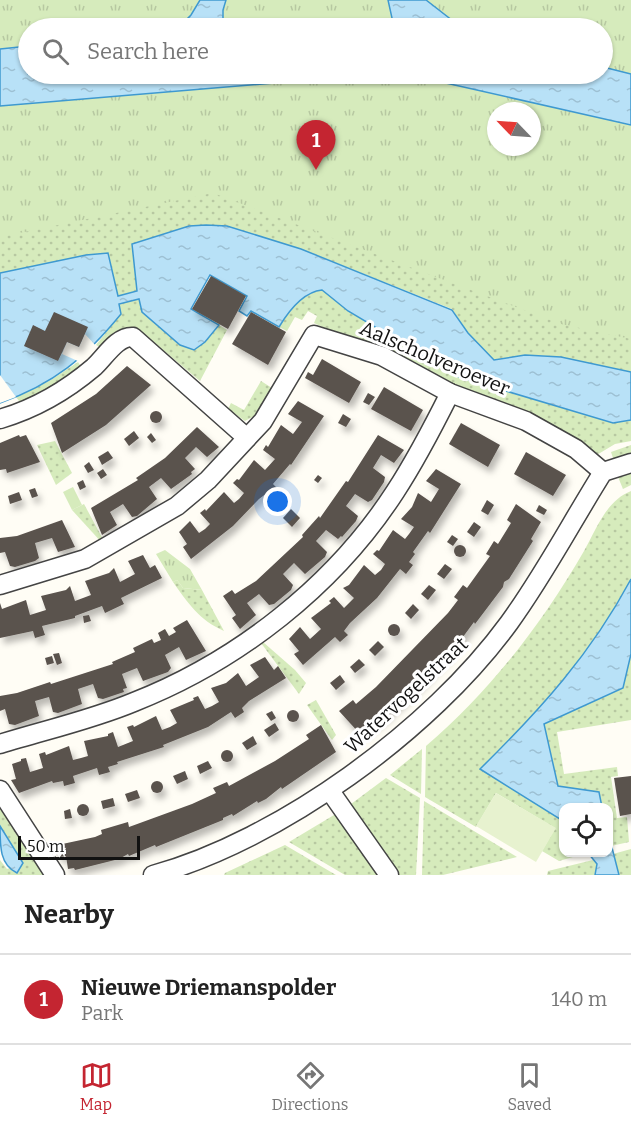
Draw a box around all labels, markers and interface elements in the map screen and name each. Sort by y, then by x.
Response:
search box [18,18,613,84]
icon: search [39,35,72,68]
text: Search here [87,38,209,65]
north arrow [487,102,541,156]
pin: 1 [296,120,336,170]
street label: Aalscholveroever [356,316,514,400]
your location [263,487,292,516]
street label: Watervogelstraat [339,632,473,758]
map controls [559,803,613,857]
button: locate [559,803,613,857]
scale bar [18,833,140,860]
text: 50 m [27,837,64,856]
text: Nearby [24,899,114,930]
text: Nieuwe Driemanspolder [81,974,336,1001]
text: 1 [39,987,48,1011]
text: 140 m [551,987,607,1011]
text: Park [81,1001,123,1025]
tab: Map [80,1059,113,1114]
tab: Directions [272,1059,349,1114]
tab: Saved [508,1059,551,1114]

